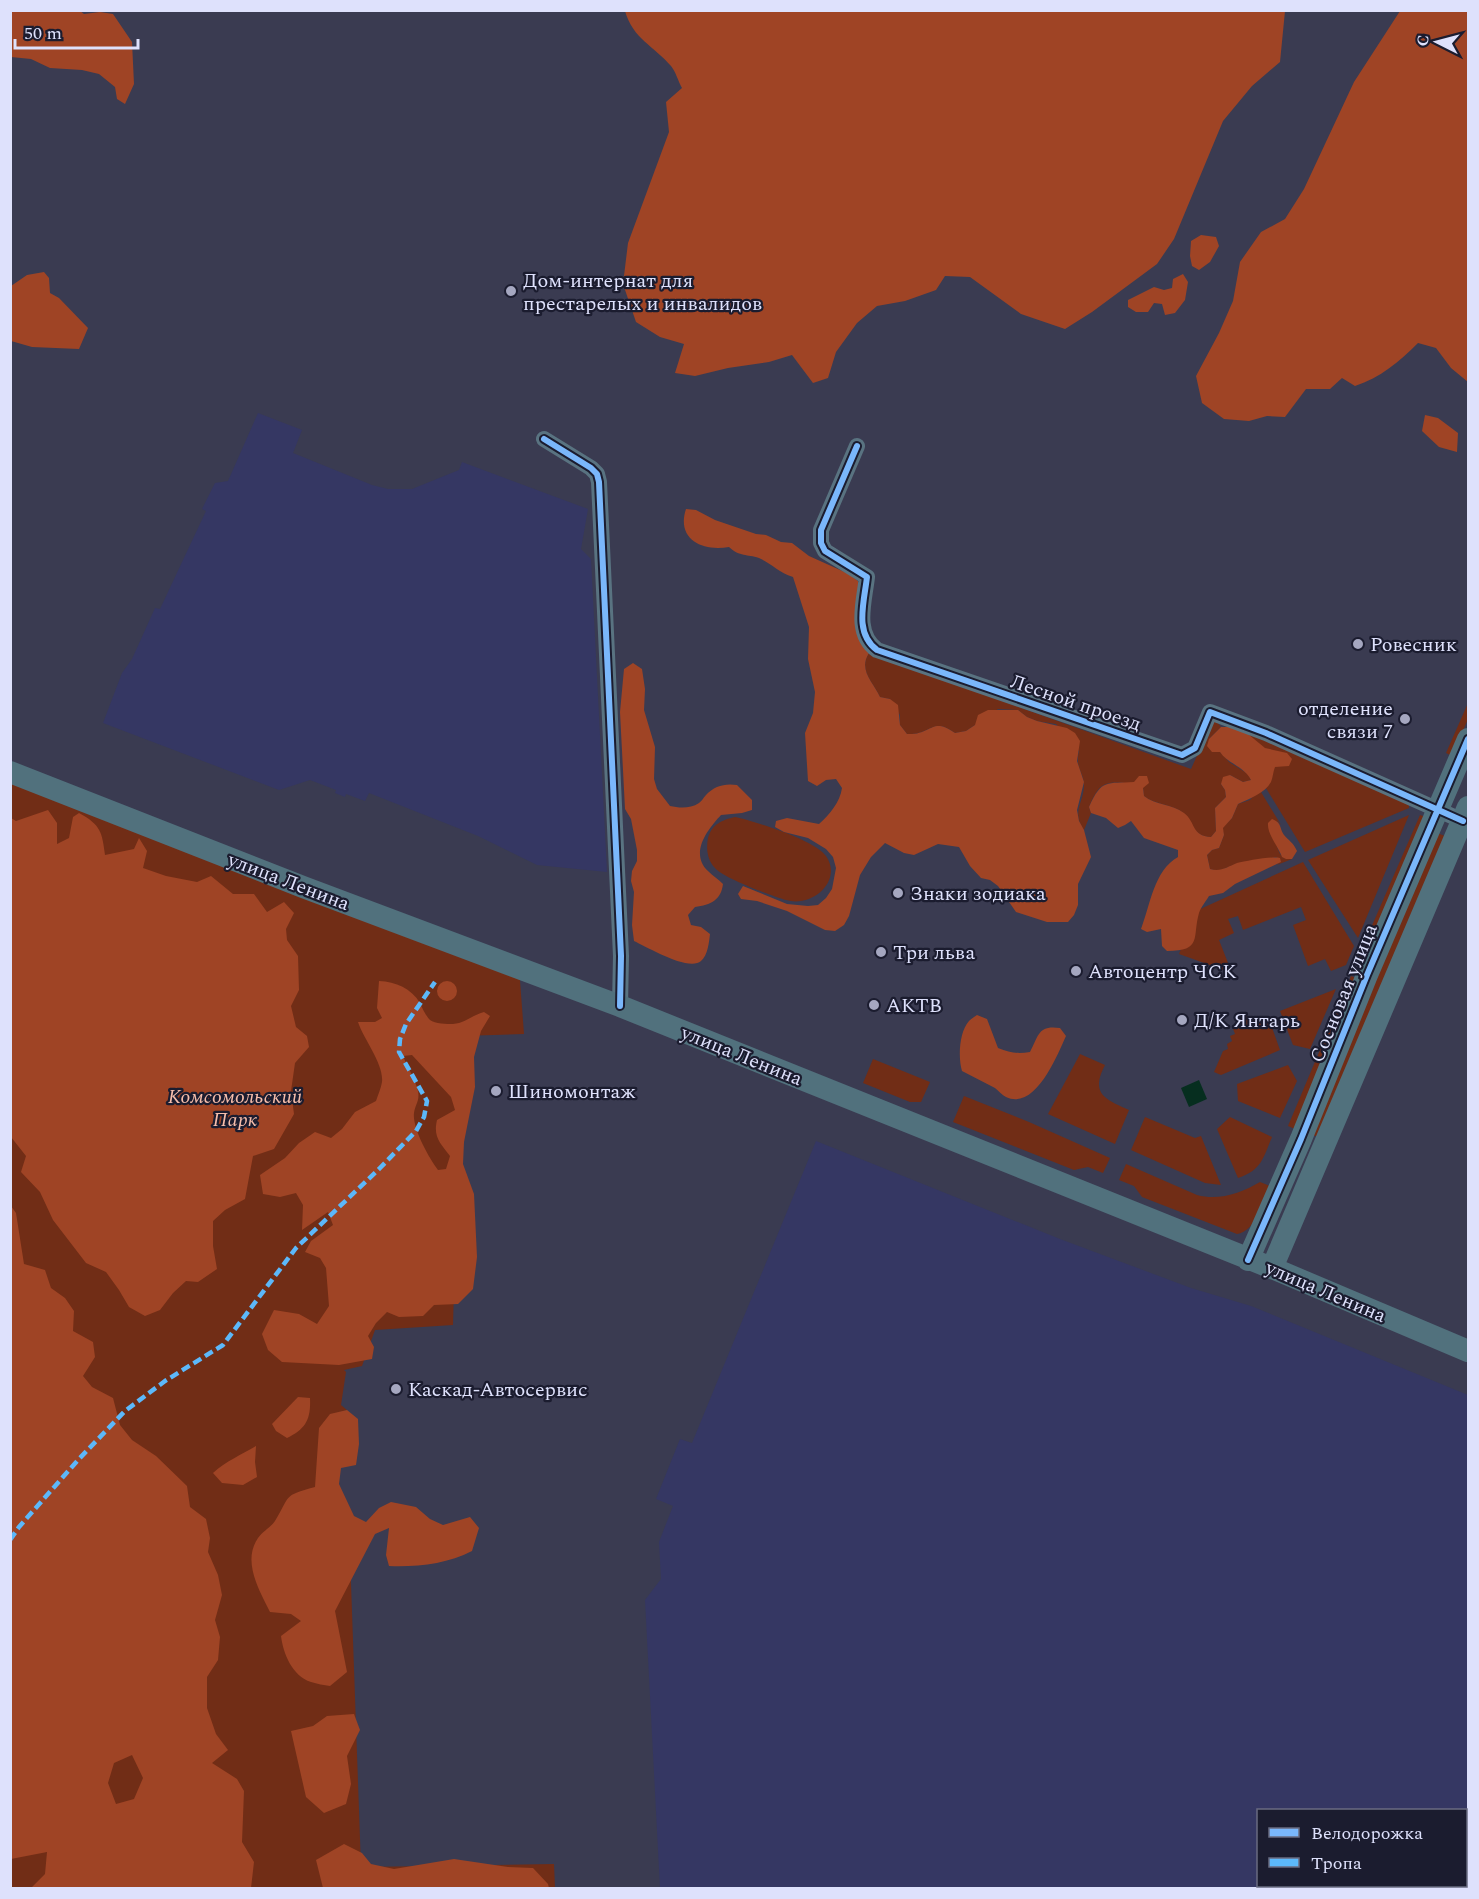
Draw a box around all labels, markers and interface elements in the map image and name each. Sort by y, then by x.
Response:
scale bar [15,12,138,50]
north arrow [1407,12,1467,72]
text: 50 m [24,20,62,47]
text: С [1411,34,1436,47]
place label: Дом-интернат для престарелых и инвалидов [523,266,762,319]
marker: Дом-интернат для престарелых и инвалидов [504,284,518,298]
place label: Ровесник [1370,630,1457,660]
marker: Ровесник [1351,637,1365,651]
street label: Лесной проезд [1006,667,1145,739]
place label: отделение связи 7 [1298,694,1393,747]
marker: отделение связи 7 [1398,712,1412,726]
street label: улица Ленина [222,845,354,919]
place label: Знаки зодиака [910,879,1046,909]
marker: Знаки зодиака [891,886,905,900]
street label: Сосновая улица [1302,919,1386,1067]
place label: Три льва [893,938,975,968]
marker: Три льва [874,945,888,959]
place label: Автоцентр ЧСК [1088,957,1237,987]
marker: Автоцентр ЧСК [1069,964,1083,978]
place label: АКТВ [886,991,942,1021]
marker: АКТВ [867,998,881,1012]
place label: Д/К Янтарь [1194,1006,1300,1036]
marker: Д/К Янтарь [1175,1013,1189,1027]
street label: улица Ленина [676,1018,807,1094]
place label: Шиномонтаж [508,1077,636,1107]
park label: Комсомольский Парк [168,1082,303,1135]
marker: Шиномонтаж [489,1084,503,1098]
street label: улица Ленина [1260,1253,1391,1331]
place label: Каскад-Автосервис [408,1375,588,1405]
marker: Каскад-Автосервис [389,1382,403,1396]
legend [1257,1809,1467,1887]
text: Велодорожка [1311,1820,1423,1847]
text: Тропа [1311,1850,1362,1877]

